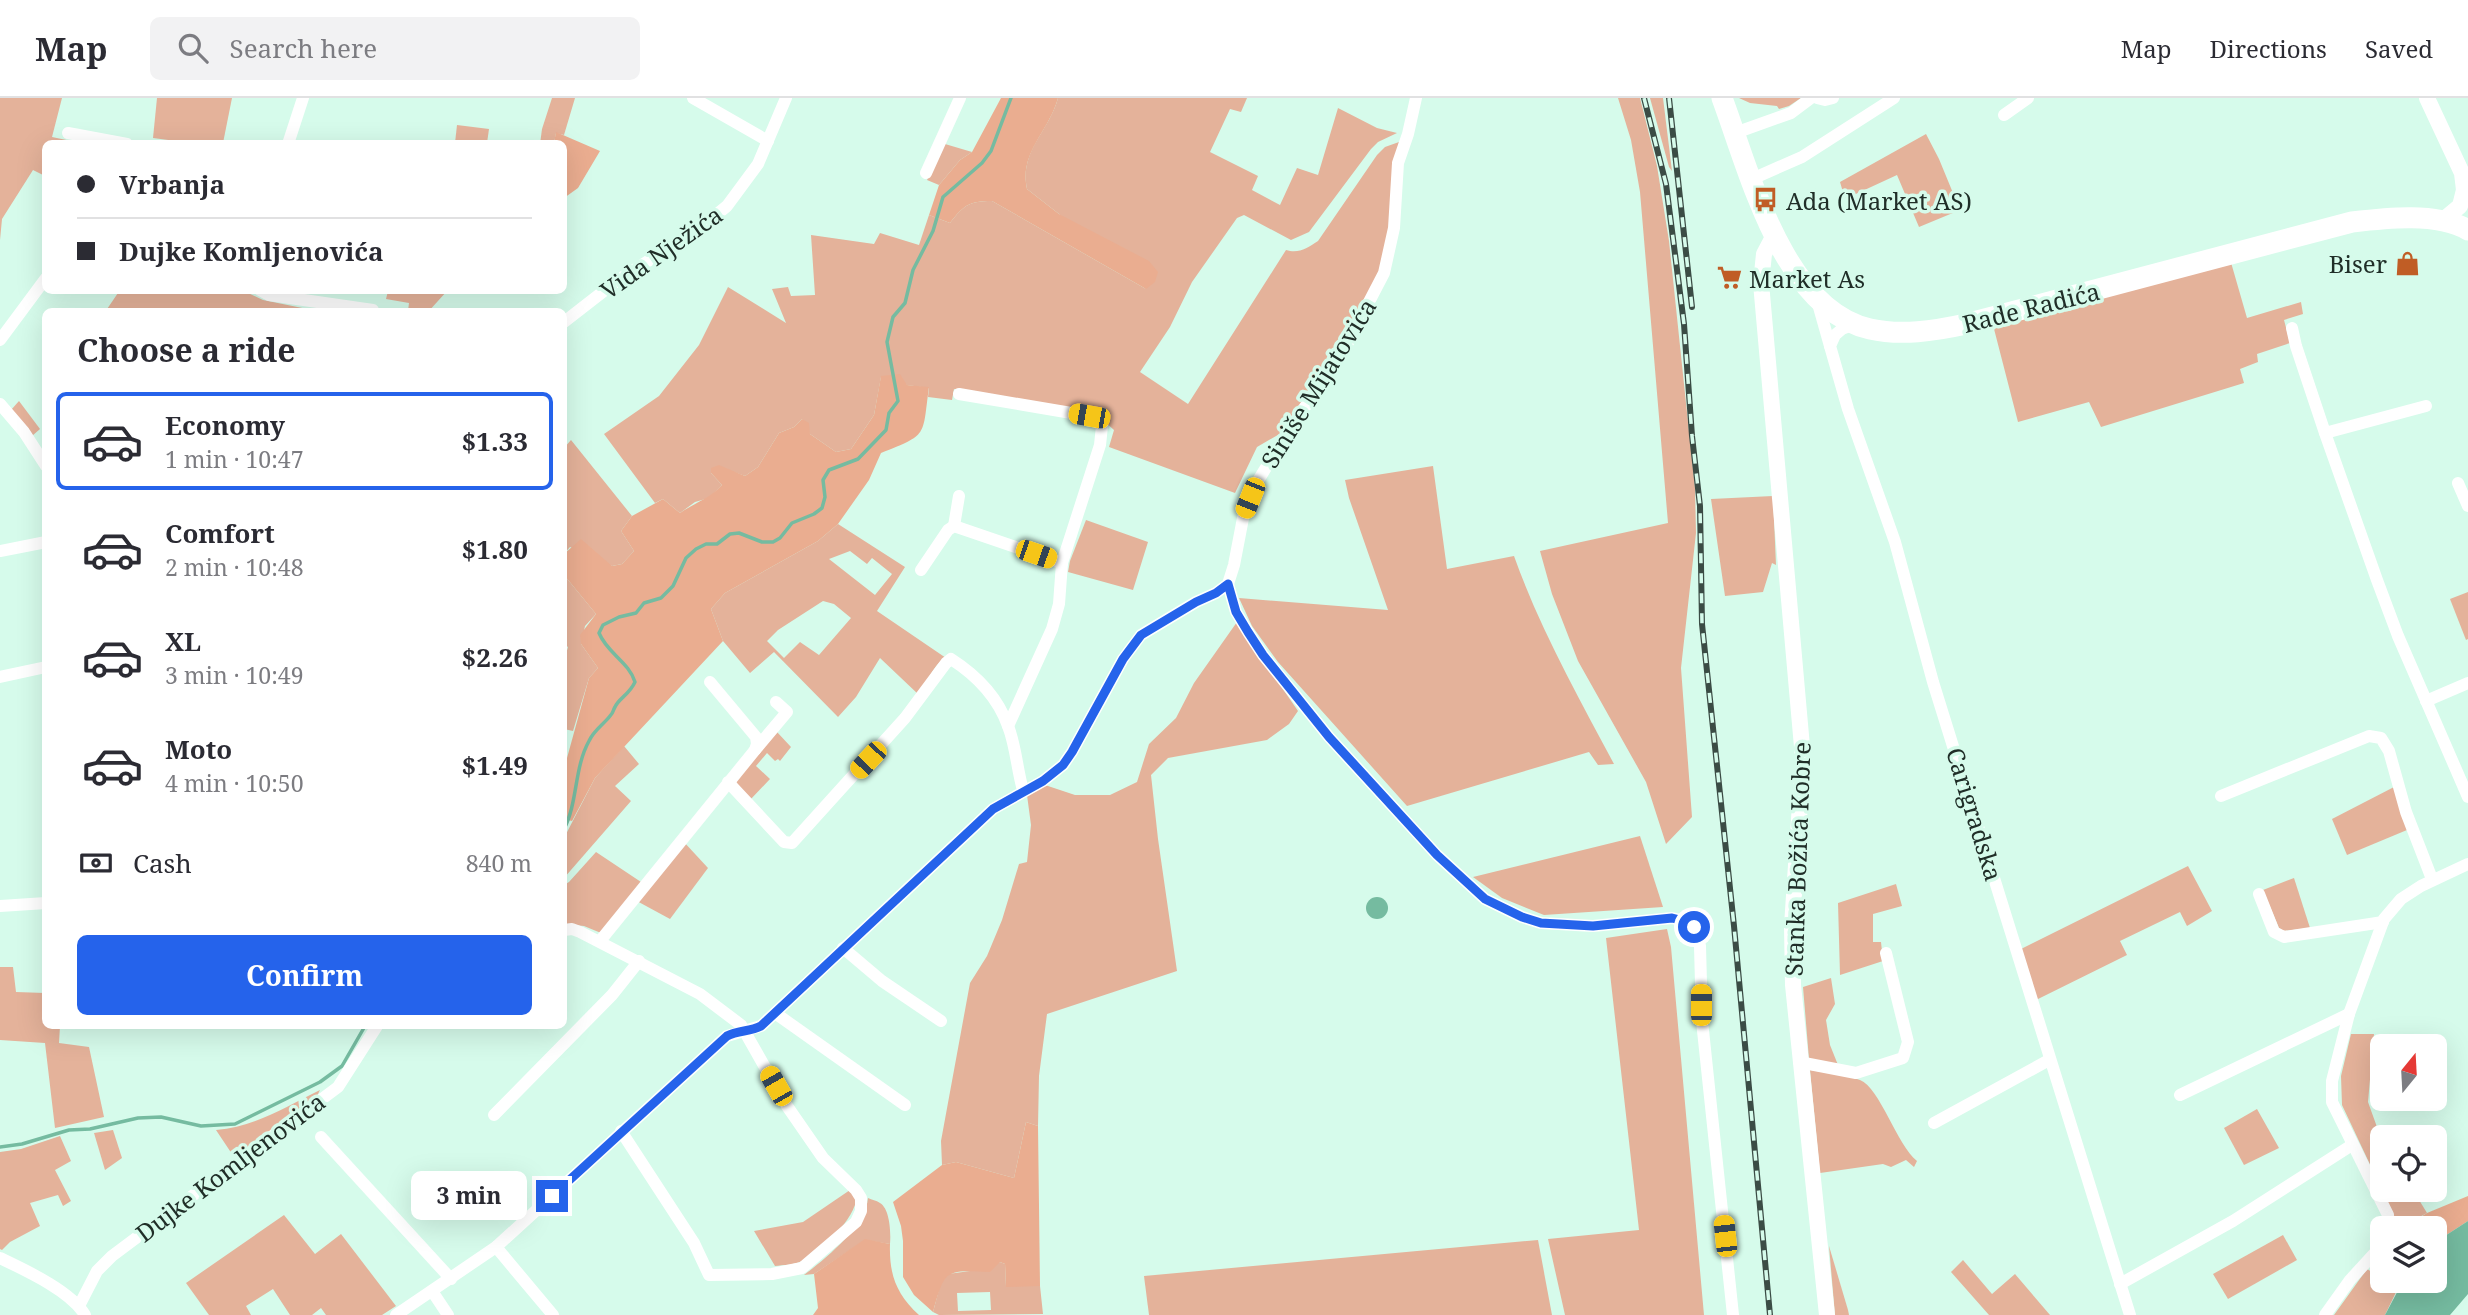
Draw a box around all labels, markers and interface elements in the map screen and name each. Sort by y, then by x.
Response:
search box [150,17,640,80]
text: Map [35,26,108,71]
icon: search [174,29,212,67]
text: Search here [230,30,377,66]
text: Map [2121,32,2172,65]
text: Directions [2210,32,2327,65]
text: Saved [2365,32,2433,65]
text: Vrbanja [119,166,225,202]
place label: Ada (Market AS) [1786,184,1972,217]
bus stop icon: Ada (Market AS) [1752,186,1780,214]
street label: Vida Nježića [593,198,729,306]
text: Dujke Komljenovića [119,233,384,269]
place label: Biser [2329,247,2387,280]
shop icon: Biser [2393,249,2421,277]
place label: Market As [1749,262,1865,295]
supermarket icon: Market As [1715,264,1743,292]
street label: Rade Radića [1959,274,2103,340]
street label: Siniše Mijatovića [1253,292,1383,474]
text: Choose a ride [77,328,296,371]
car [1067,402,1112,430]
text: Economy [165,407,285,443]
icon: car [81,410,144,473]
text: $1.33 [462,423,528,459]
text: 1 min · 10:47 [165,443,303,475]
car [1233,475,1268,521]
text: Comfort [165,515,275,551]
icon: car [81,518,144,581]
text: $1.80 [462,531,528,567]
car [1013,537,1060,571]
text: 2 min · 10:48 [165,551,303,583]
text: XL [165,623,201,659]
icon: car [81,626,144,689]
text: $2.26 [462,639,528,675]
text: 3 min · 10:49 [165,659,303,691]
text: Moto [165,731,232,767]
icon: car [81,734,144,797]
car [846,737,891,783]
street label: Stanka Božića Kobre [1776,741,1818,977]
street label: Carigradska [1939,743,2011,885]
text: $1.49 [462,747,528,783]
text: 4 min · 10:50 [165,767,303,799]
icon: cash [77,844,115,882]
text: Cash [133,845,192,881]
text: 840 m [466,847,532,879]
route start [1678,911,1710,943]
button: Confirm [77,935,532,1015]
car [1691,984,1712,1026]
north arrow [2370,1034,2446,1111]
map controls [2370,1034,2447,1293]
car [757,1063,796,1109]
street label: Dujke Komljenovića [129,1085,331,1249]
button: locate [2370,1125,2447,1202]
callout: 3 min [412,1172,528,1220]
text: 3 min [436,1179,502,1211]
route end [536,1180,568,1212]
car [1713,1214,1738,1258]
button: layers [2370,1216,2447,1293]

